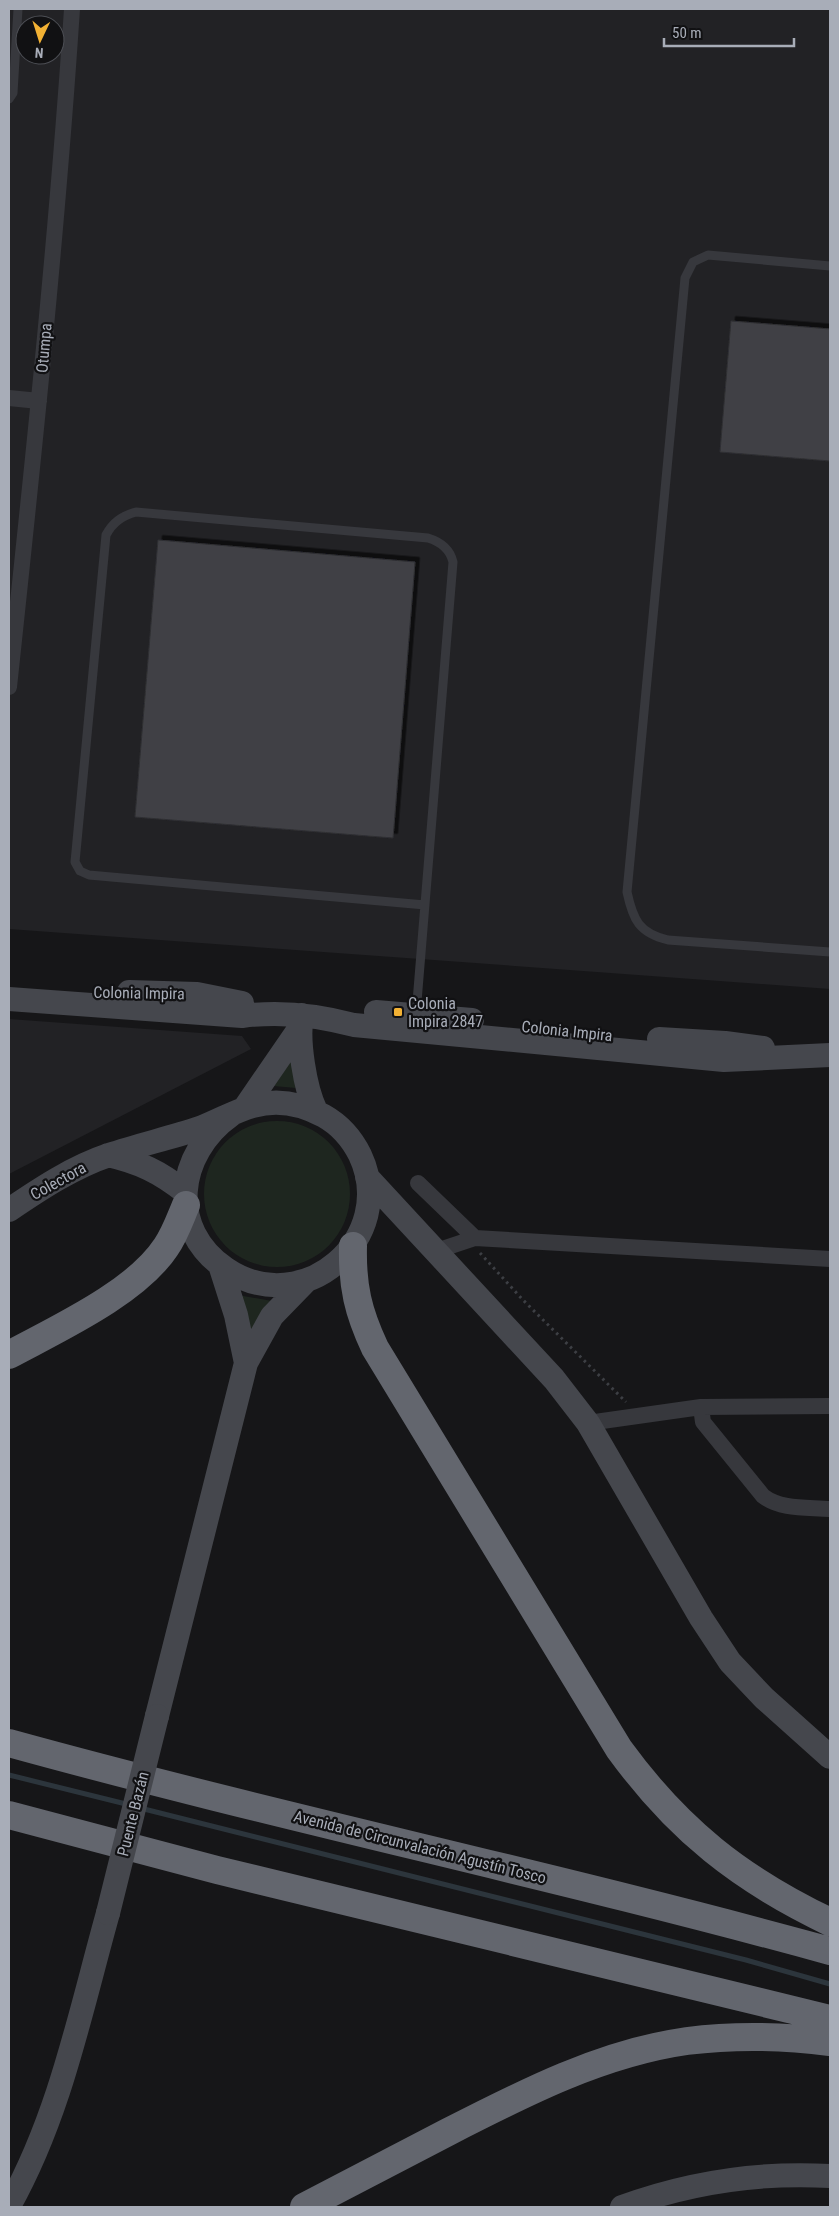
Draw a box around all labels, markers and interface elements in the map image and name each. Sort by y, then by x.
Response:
north arrow [15,15,65,65]
scale bar [664,15,794,47]
text: 50 m [672,24,702,42]
text: N [34,45,44,61]
street label: Otumpa [32,322,56,374]
street label: Colonia Impira [93,983,185,1003]
place label: Colonia Impira 2847 [408,994,483,1031]
marker: Colonia Impira 2847 [392,1006,404,1018]
street label: Colonia Impira [521,1017,613,1045]
street label: Colectora [27,1158,89,1204]
street label: Puente Bazán [113,1770,153,1858]
street label: Avenida de Circunvalación Agustín Tosco [292,1806,548,1888]

